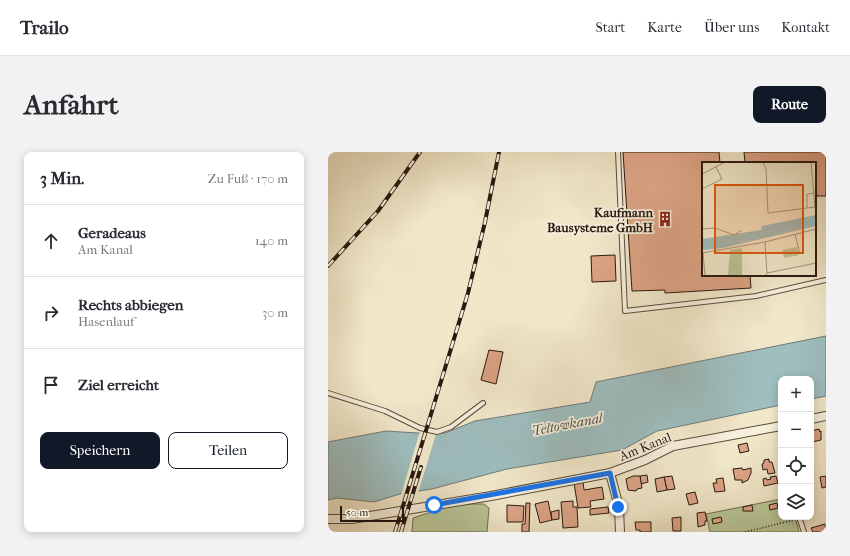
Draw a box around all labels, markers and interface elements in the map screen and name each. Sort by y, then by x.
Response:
text: Trailo [20,17,69,39]
text: Start [596,19,625,36]
text: Karte [647,19,682,36]
text: Über uns [704,19,759,36]
text: Kontakt [781,19,830,36]
button: Route [753,86,826,123]
text: Anfahrt [24,88,118,121]
inset map [702,162,816,276]
text: 3 Min. [40,168,84,188]
text: Zu Fuß · 170 m [208,171,288,186]
place label: Kaufmann Bausysteme GmbH [547,205,654,236]
building icon: Kaufmann Bausysteme GmbH [656,210,674,228]
text: Geradeaus [78,224,146,242]
icon: ahead [40,230,62,252]
text: 140 m [255,233,288,248]
text: Am Kanal [78,242,133,257]
text: Rechts abbiegen [78,296,183,314]
icon: right [40,302,62,324]
text: 30 m [262,305,288,320]
text: Hasenlauf [78,314,134,329]
icon: arrive [40,374,62,396]
text: Ziel erreicht [78,376,159,394]
map controls [778,376,814,520]
button: + [778,376,814,412]
water label: Teltowkanal [531,409,605,440]
button: − [778,412,814,448]
street label: Am Kanal [616,429,674,464]
button: Speichern [40,432,160,469]
button: Teilen [168,432,288,469]
button: locate [778,448,814,484]
button: layers [778,484,814,520]
route start [425,496,443,514]
route end [609,498,627,516]
scale bar [340,504,404,523]
text: 50 m [346,506,368,519]

